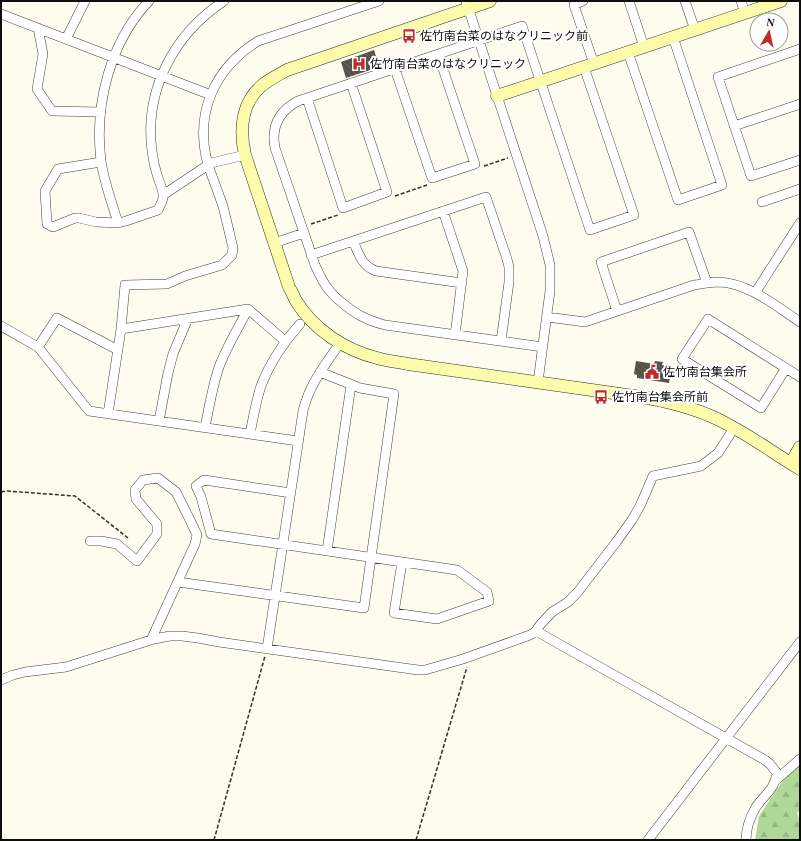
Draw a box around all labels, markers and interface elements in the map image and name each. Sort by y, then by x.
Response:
north arrow [749,12,789,52]
text: N [766,16,775,29]
bus stop icon: 佐竹南台菜のはなクリニック前 [401,28,417,44]
place label: 佐竹南台菜のはなクリニック前 [420,29,588,43]
hospital icon: 佐竹南台菜のはなクリニック [351,56,367,72]
place label: 佐竹南台菜のはなクリニック [370,57,526,71]
public building icon: 佐竹南台集会所 [644,364,660,380]
place label: 佐竹南台集会所 [663,365,747,379]
bus stop icon: 佐竹南台集会所前 [593,389,609,405]
place label: 佐竹南台集会所前 [612,390,708,404]

